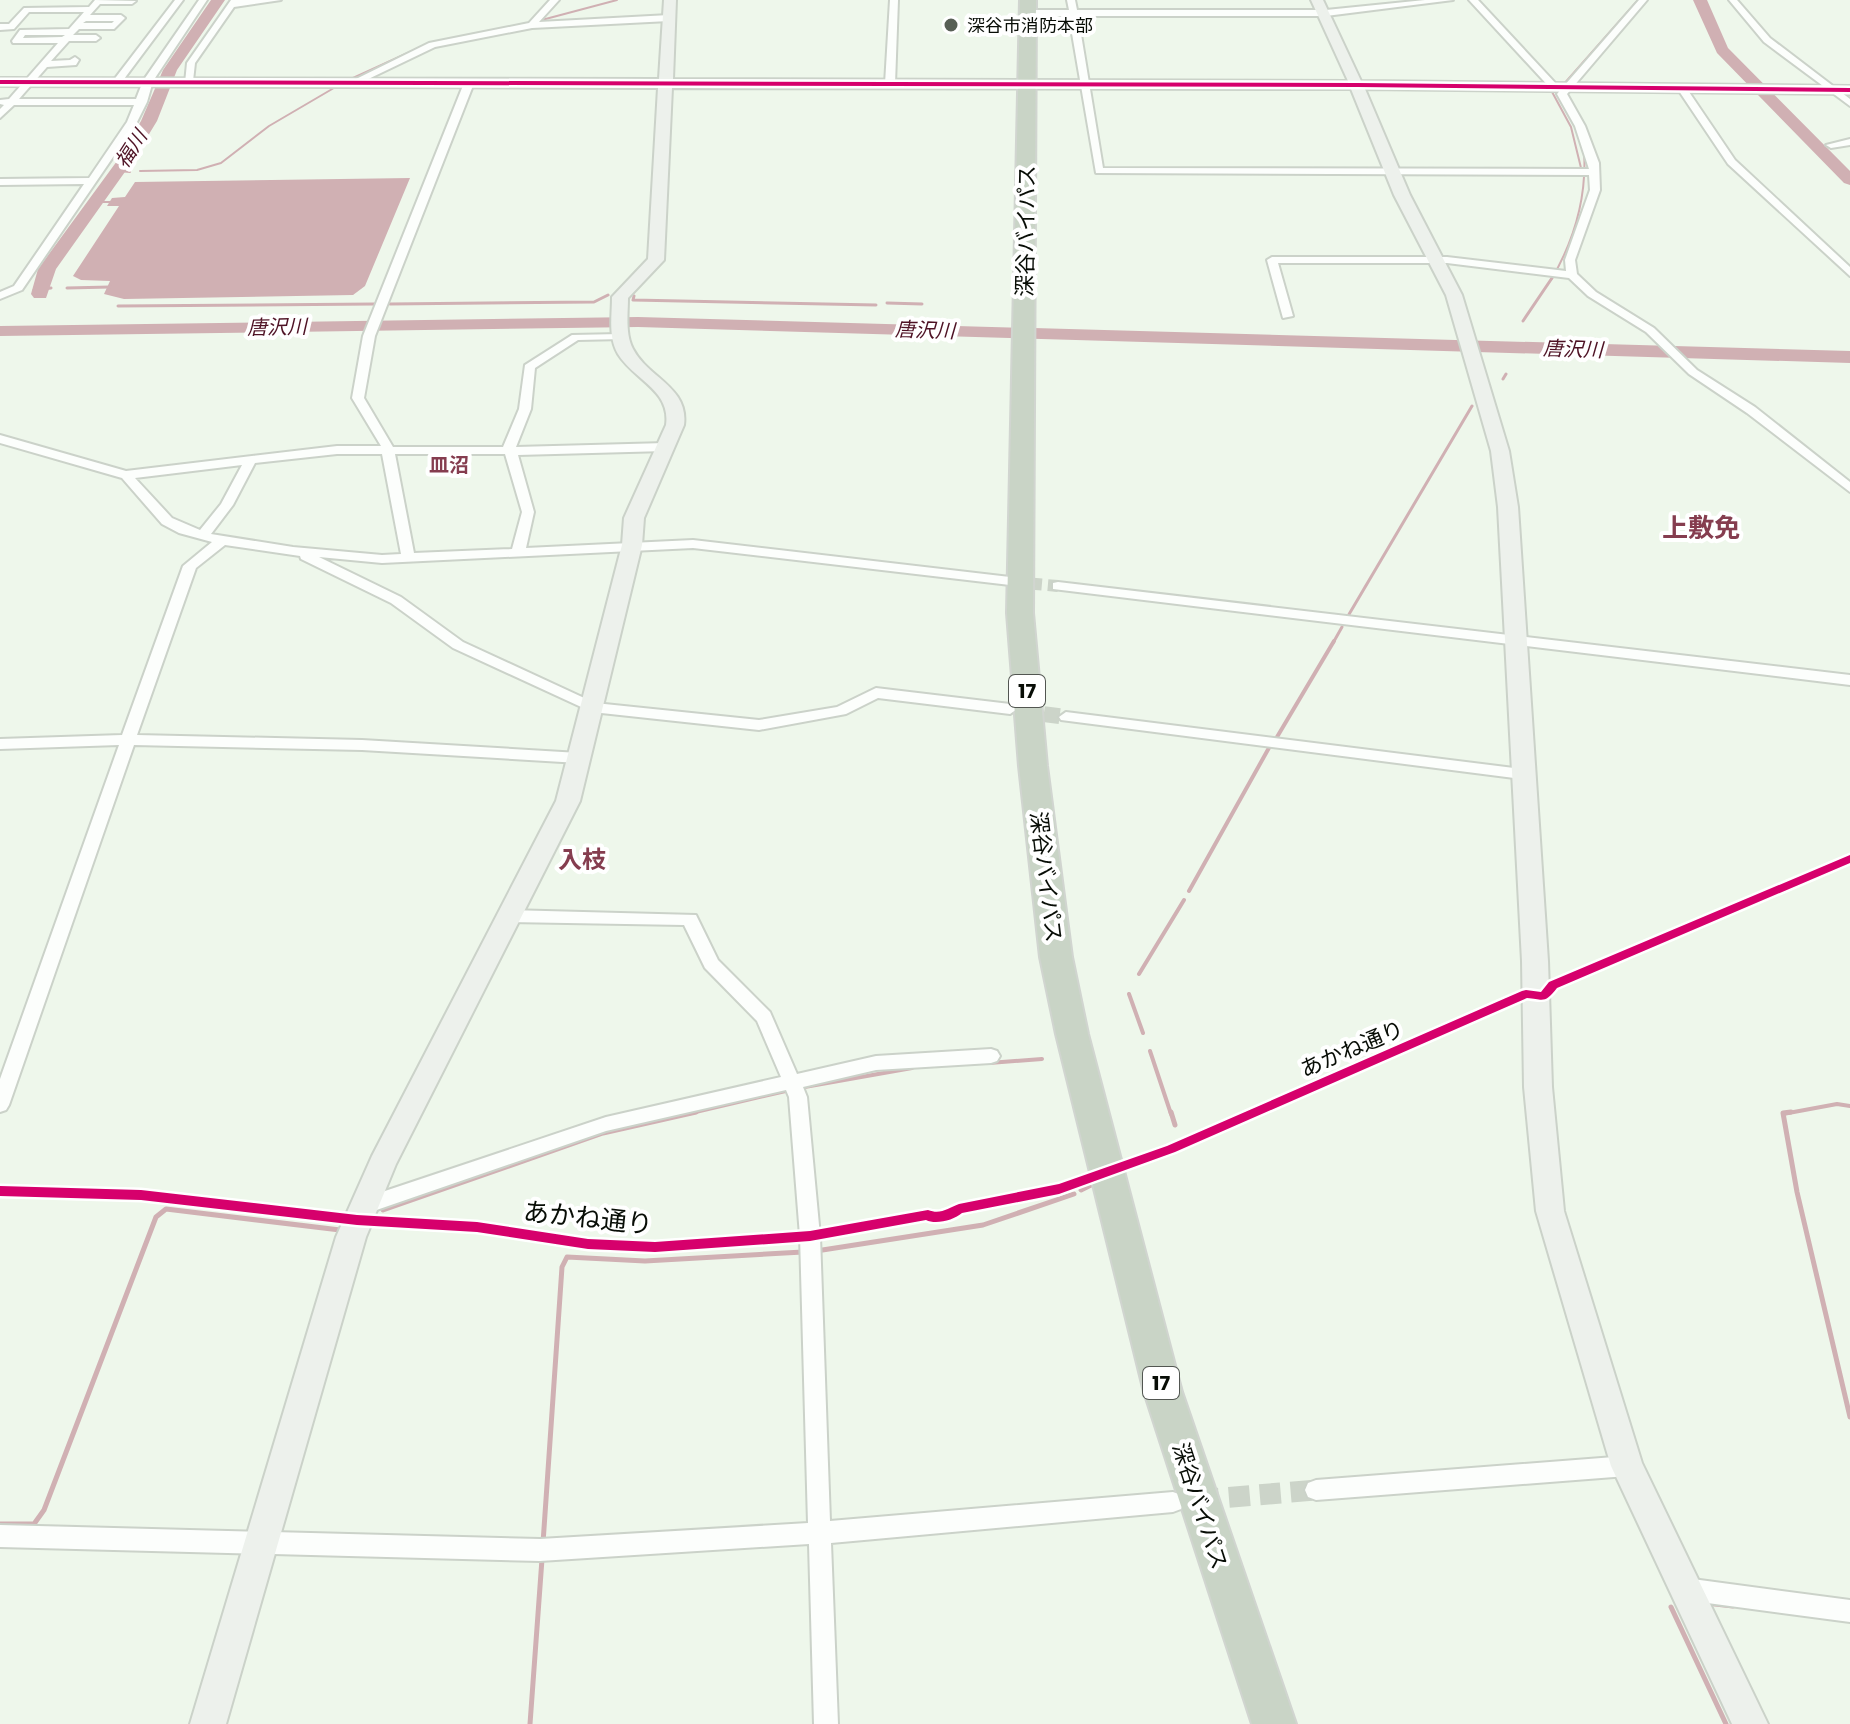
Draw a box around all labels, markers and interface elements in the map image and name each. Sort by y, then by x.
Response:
place label: 深谷市消防本部 [967,13,1093,38]
marker: 深谷市消防本部 [942,16,960,34]
water label: 福川 [108,123,155,173]
street label: 深谷バイパス [1009,165,1043,297]
water label: 唐沢川 [247,312,309,342]
water label: 唐沢川 [895,315,957,345]
water label: 唐沢川 [1543,334,1605,364]
district label: 皿沼 [429,451,469,479]
district label: 上敷免 [1662,510,1740,546]
road number: 17 [1009,675,1045,707]
street label: 深谷バイパス [1023,810,1069,944]
district label: 入枝 [558,843,606,876]
street label: あかね通り [1295,1013,1409,1085]
street label: あかね通り [521,1193,655,1243]
road number: 17 [1143,1367,1179,1399]
street label: 深谷バイパス [1165,1439,1235,1573]

